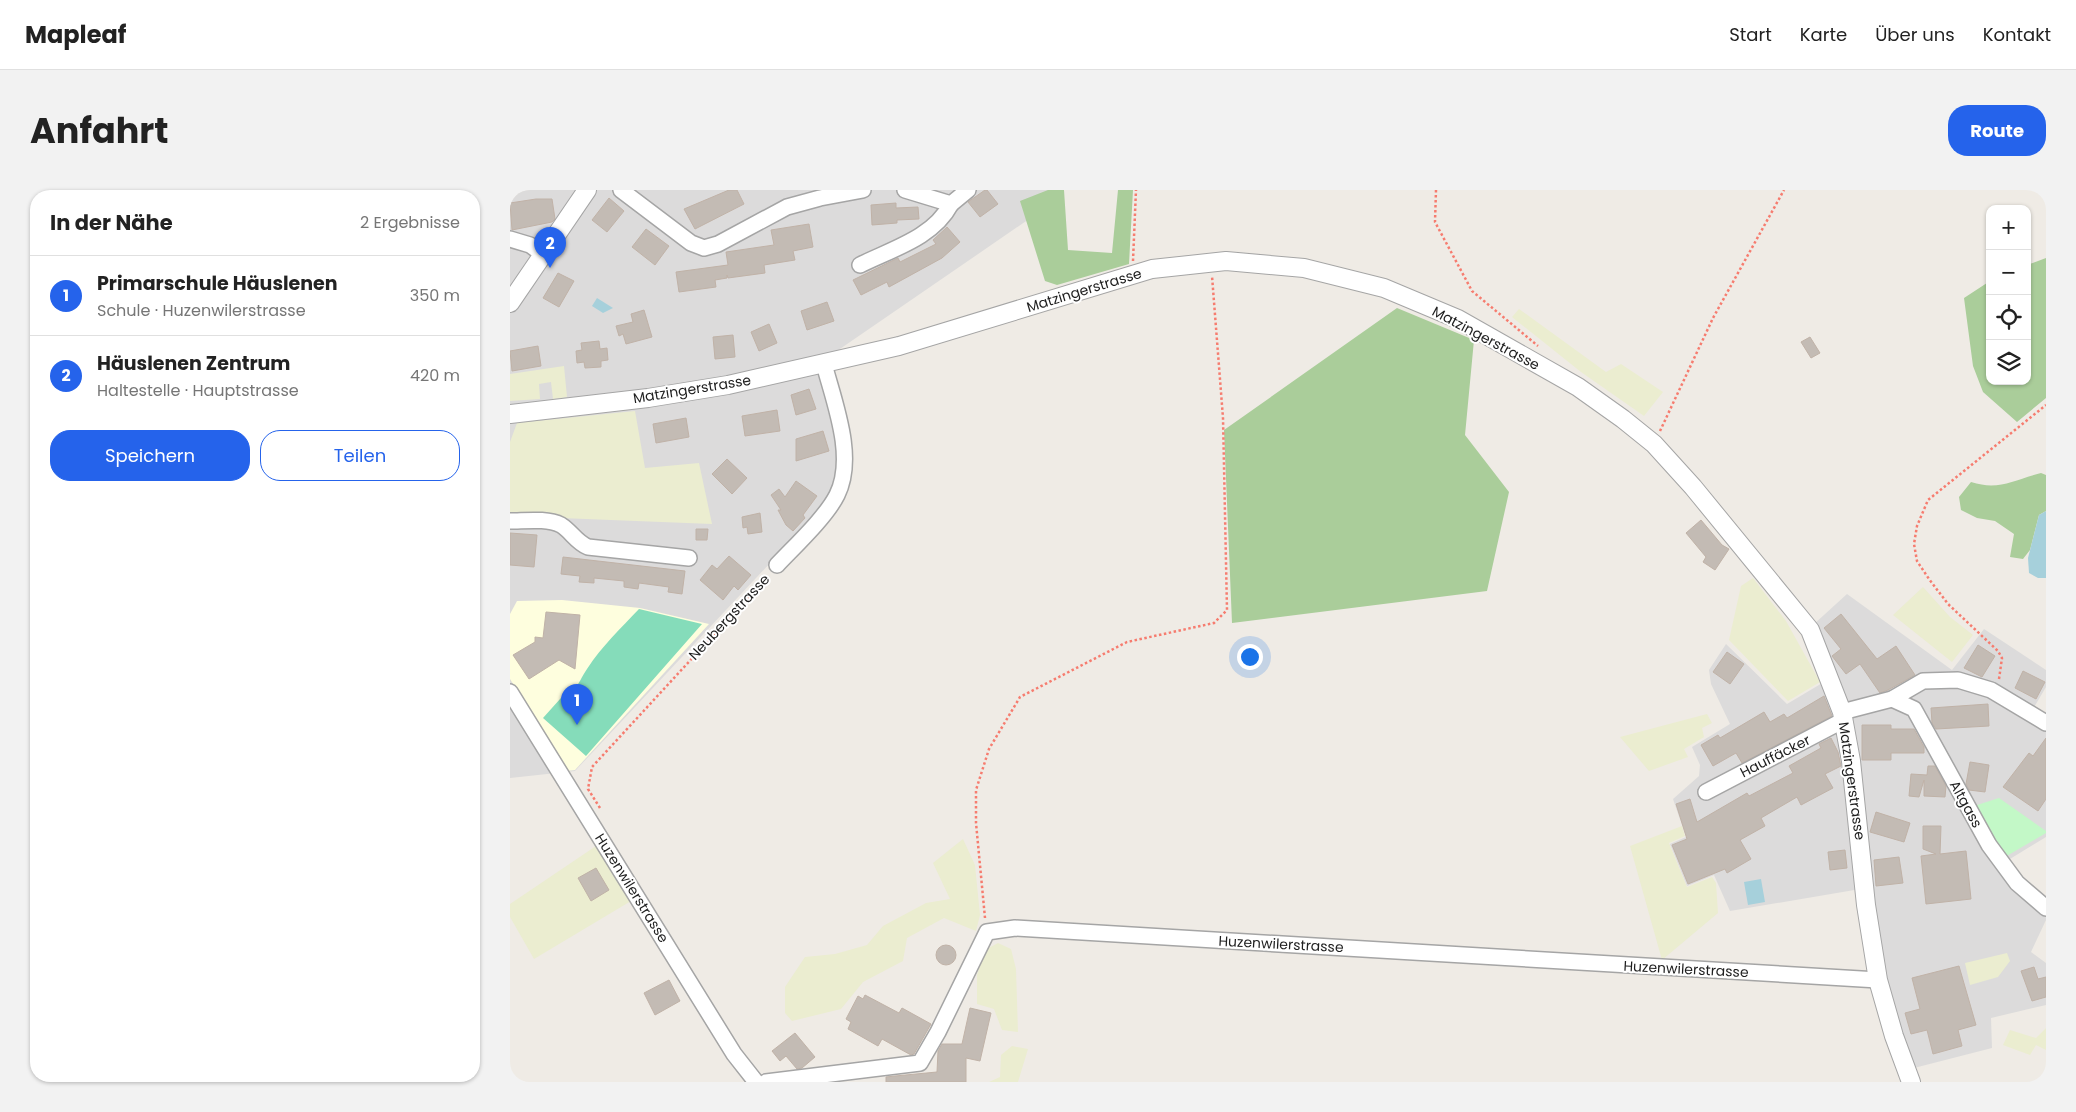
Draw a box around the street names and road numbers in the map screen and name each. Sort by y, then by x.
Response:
street label: Matzingerstrasse [1024,263,1144,317]
street label: Matzingerstrasse [1429,301,1544,375]
street label: Matzingerstrasse [632,370,753,408]
street label: Neubergstrasse [684,569,774,664]
street label: Matzingerstrasse [1834,721,1870,842]
street label: Hauffäcker [1736,730,1814,782]
street label: Altgass [1945,777,1987,831]
street label: Huzenwilerstrasse [590,830,674,947]
street label: Huzenwilerstrasse [1218,931,1344,957]
street label: Huzenwilerstrasse [1623,956,1749,982]

